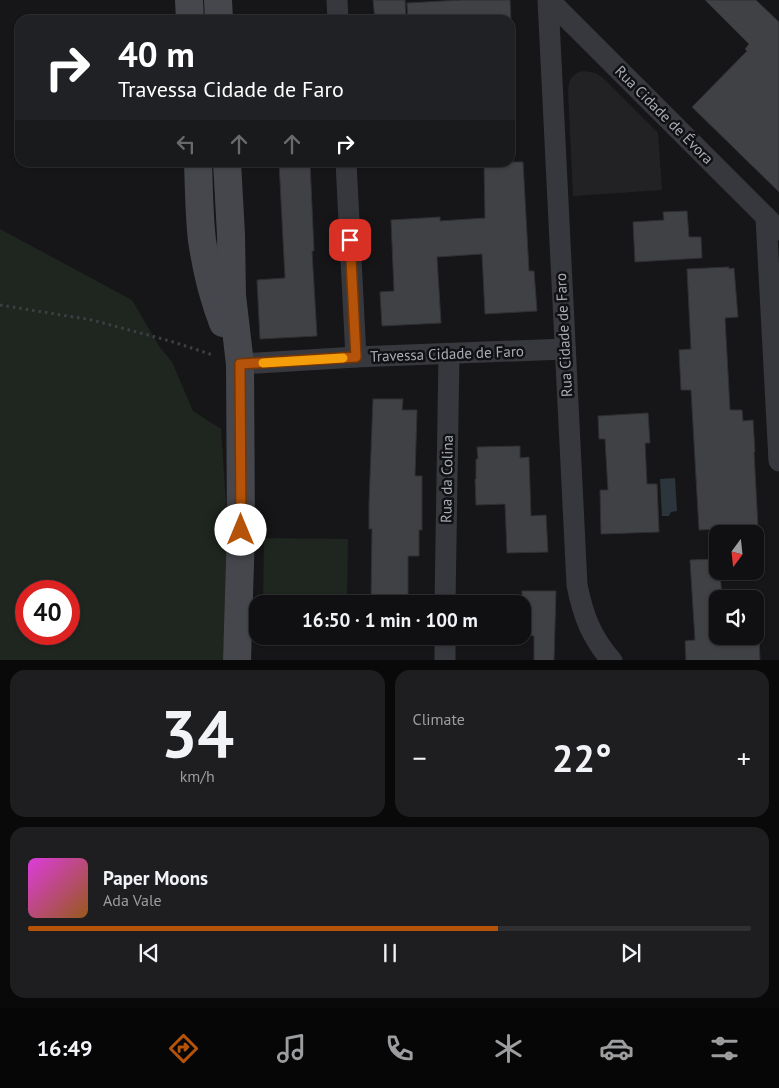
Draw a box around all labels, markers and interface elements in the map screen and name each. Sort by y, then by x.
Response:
text: 40 m [118,31,195,77]
icon: right [35,35,100,100]
street label: Rua Cidade de Évora [611,61,718,168]
text: Travessa Cidade de Faro [118,75,344,103]
icon: left [172,130,200,158]
icon: ahead [225,130,253,158]
icon: ahead [278,130,306,158]
icon: right [331,130,359,158]
pin [329,219,371,261]
icon: arrive [336,226,364,254]
street label: Rua Cidade de Faro [551,273,576,398]
street label: Travessa Cidade de Faro [370,341,524,366]
street label: Rua da Colina [436,435,457,523]
position arrow [214,503,266,555]
north arrow [709,525,764,580]
map controls [709,525,764,645]
speed limit sign: 40 [15,580,80,645]
button: sound [709,590,764,645]
text: 16:50 · 1 min · 100 m [302,608,478,632]
text: 34 [160,691,234,775]
text: Climate [413,709,465,729]
text: 22° [552,733,612,782]
text: − [413,739,427,776]
text: + [737,739,751,776]
text: km/h [180,766,215,786]
text: Paper Moons [103,866,208,890]
text: Ada Vale [103,890,162,910]
icon: previous [135,939,163,967]
icon: pause [376,939,404,967]
icon: next [617,939,645,967]
icon: directions [166,1031,201,1066]
icon: music [274,1031,309,1066]
icon: phone [382,1031,417,1066]
icon: climate [491,1031,526,1066]
icon: car [599,1031,634,1066]
icon: filters [707,1031,742,1066]
text: 16:49 [37,1034,92,1062]

